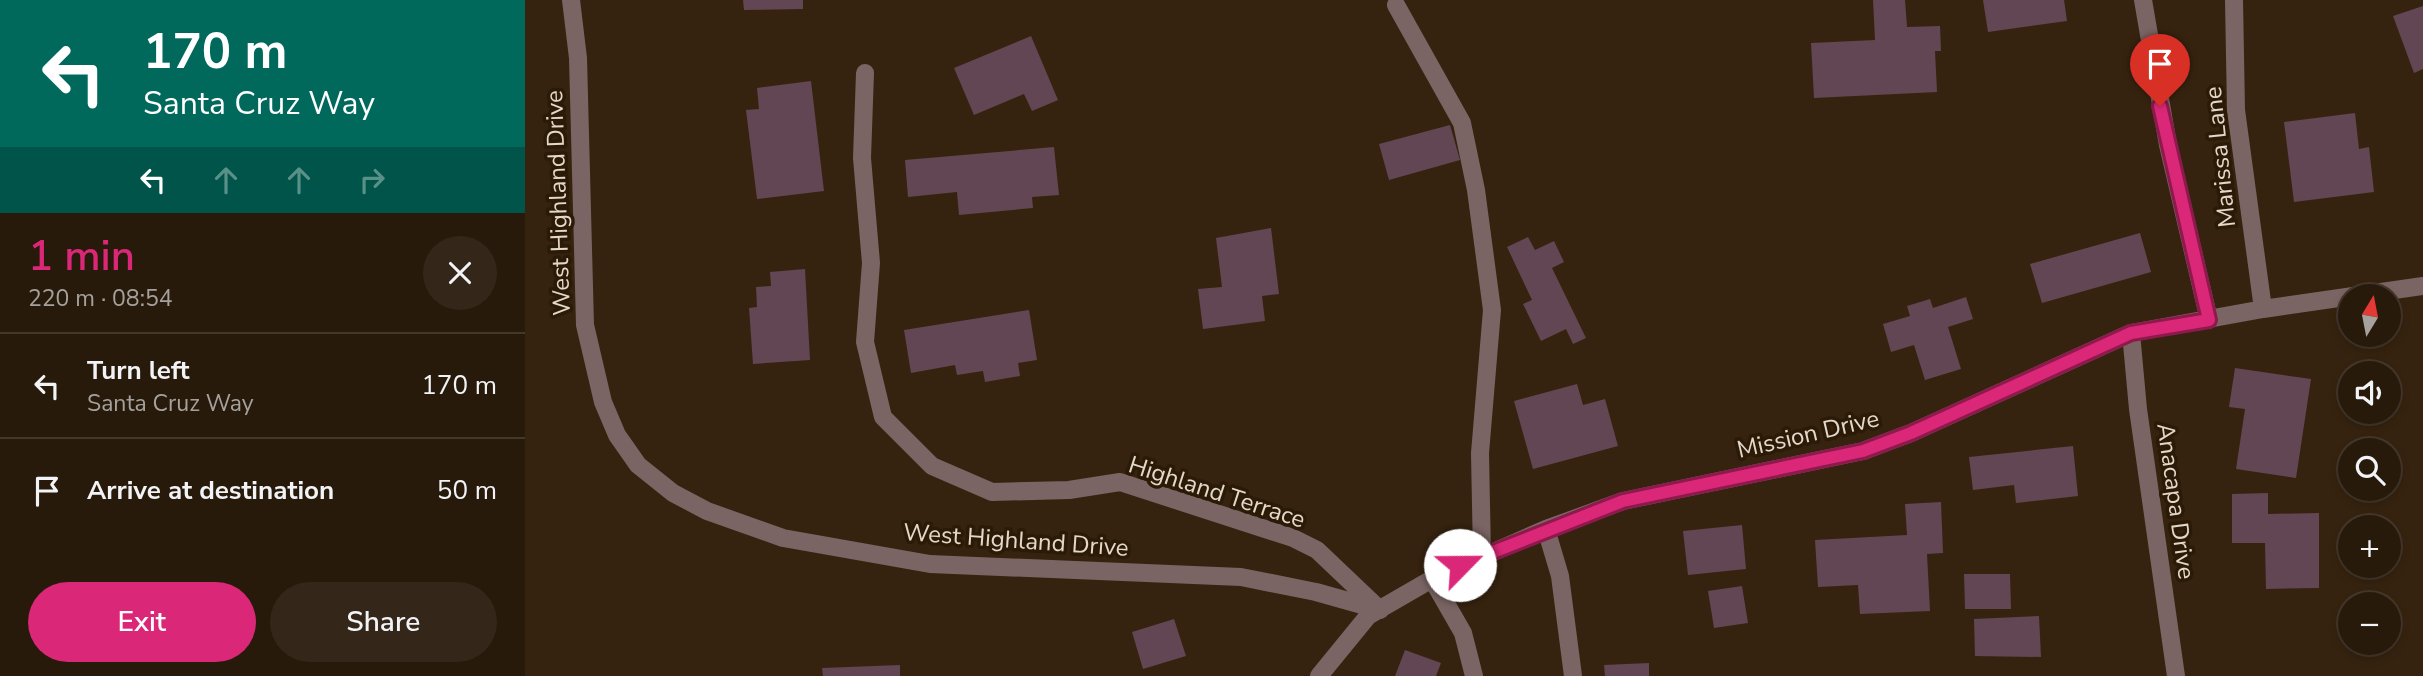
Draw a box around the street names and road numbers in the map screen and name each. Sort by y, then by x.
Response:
street label: Marissa Lane [2197,85,2243,229]
street label: West Highland Drive [538,90,578,316]
street label: Mission Drive [1734,402,1882,466]
street label: Anacapa Drive [2149,421,2203,581]
street label: Highland Terrace [1125,448,1309,536]
street label: West Highland Drive [902,516,1130,564]

